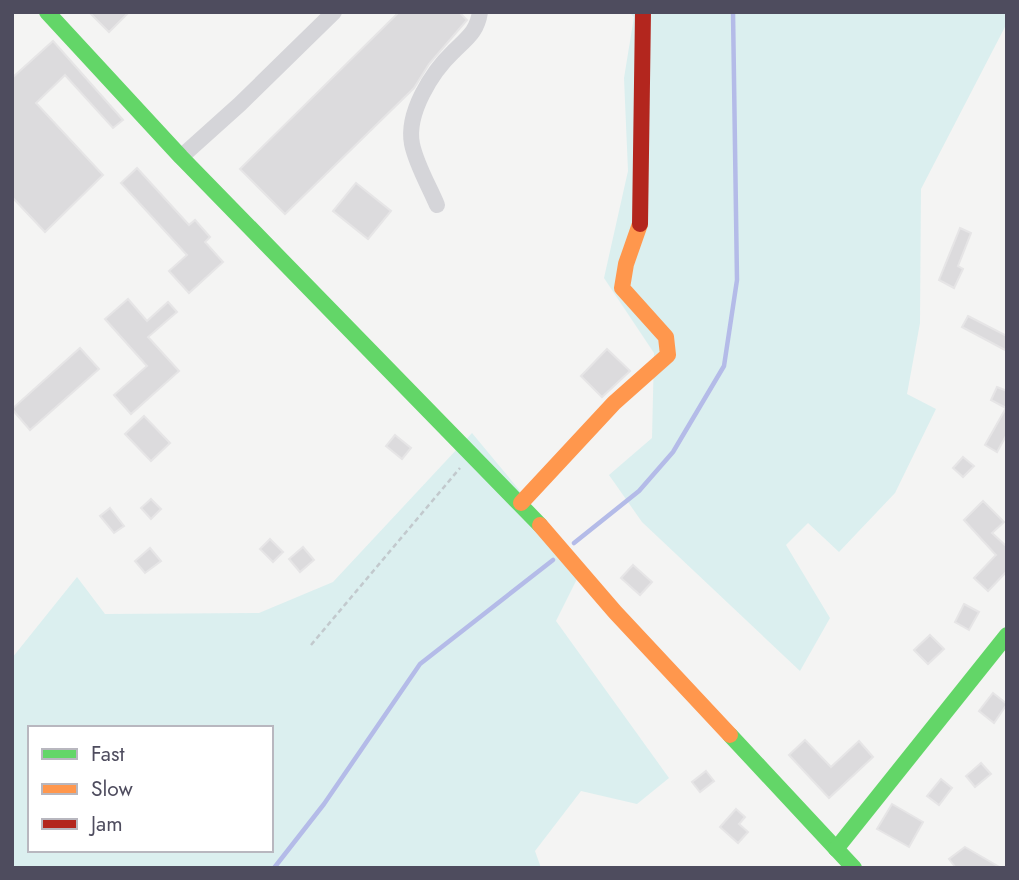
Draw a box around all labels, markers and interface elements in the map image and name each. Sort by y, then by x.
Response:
legend [28,726,273,852]
text: Fast [91,739,124,769]
text: Slow [91,774,133,804]
text: Jam [88,809,123,839]

